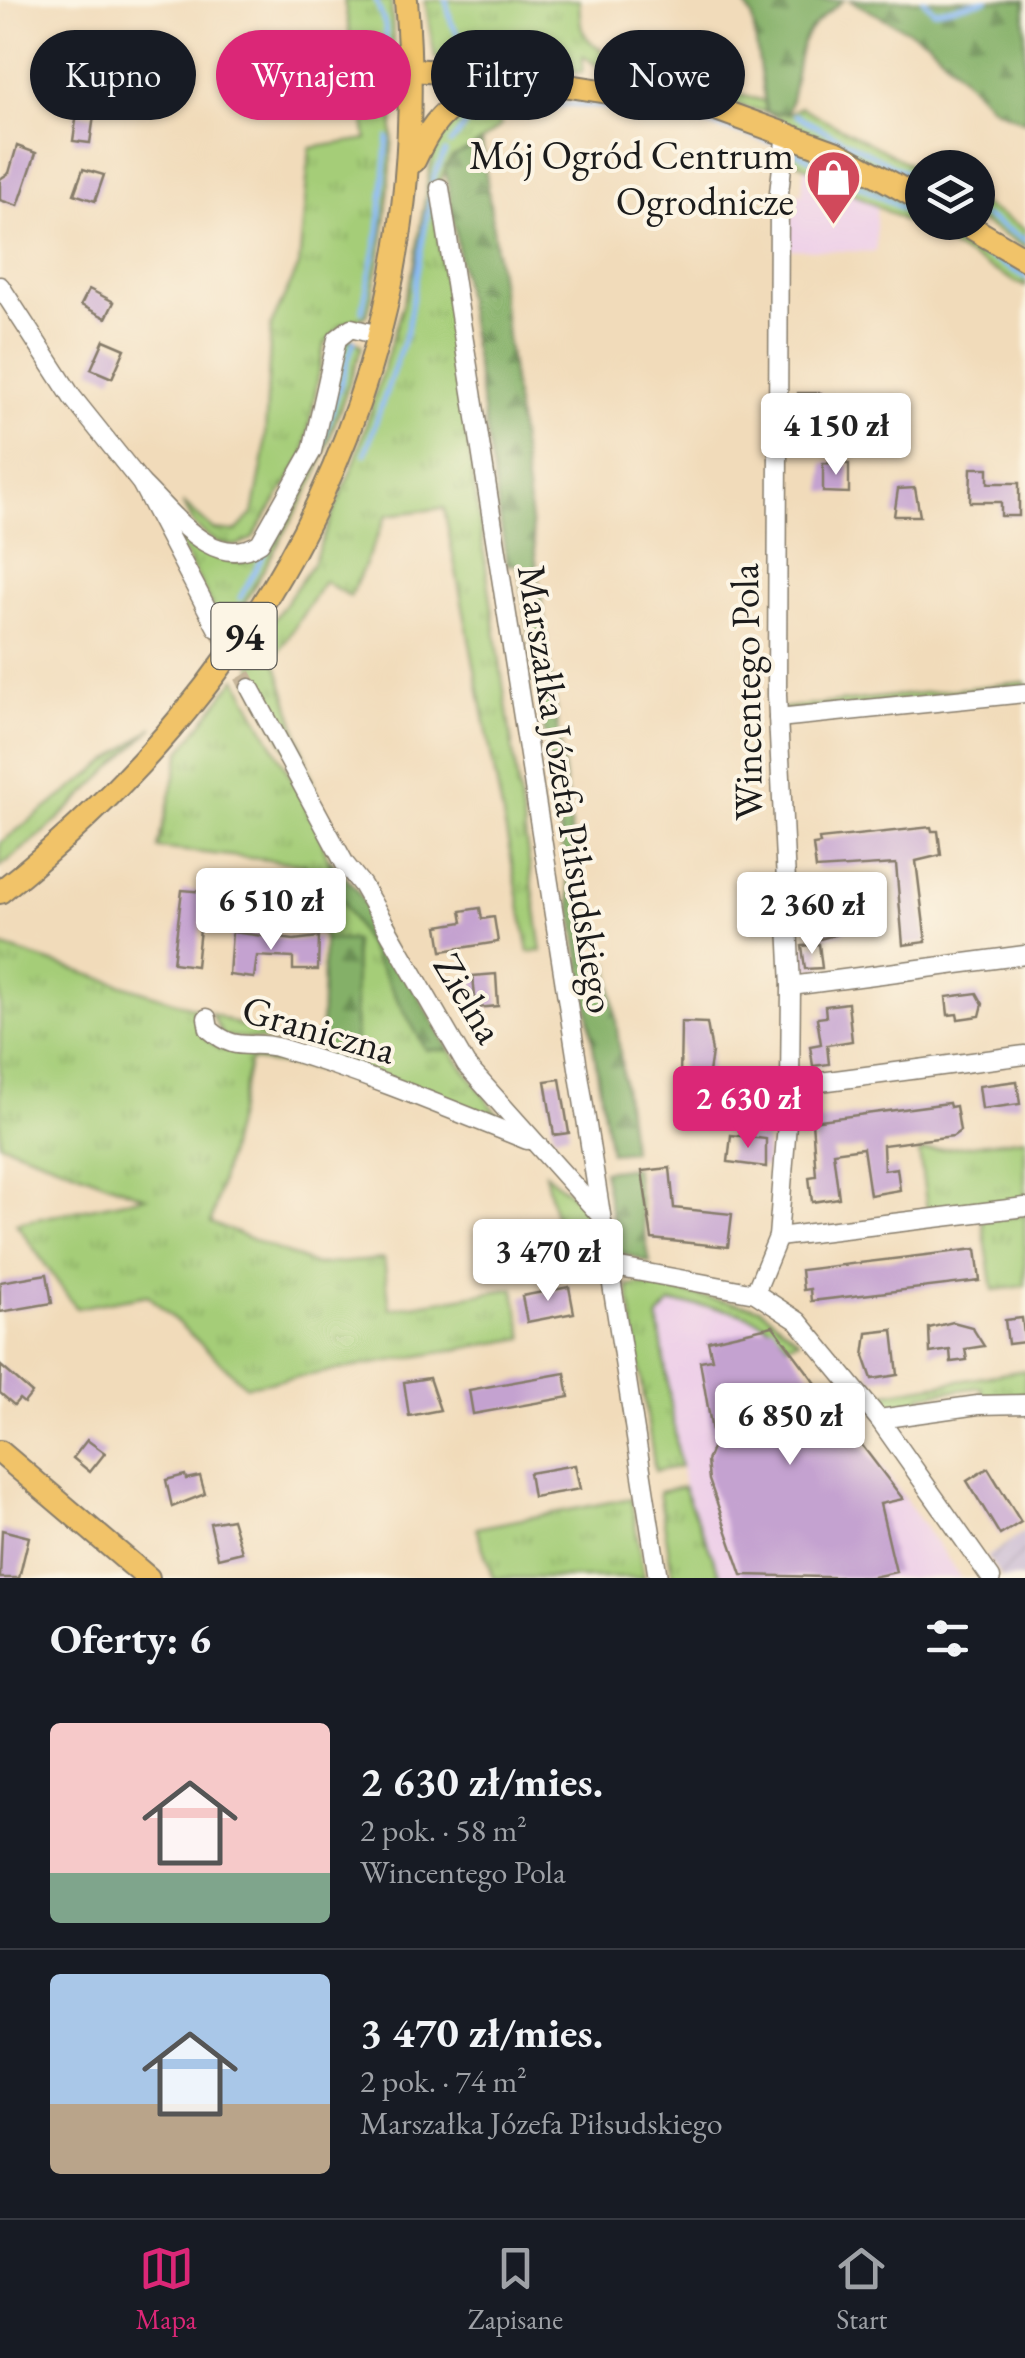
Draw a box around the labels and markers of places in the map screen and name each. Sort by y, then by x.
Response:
place label: Mój Ogród Centrum Ogrodnicze [469,129,794,227]
shop icon: Mój Ogród Centrum Ogrodnicze [803,148,863,227]
pin: 4 150 zł [733,393,939,478]
pin: 6 510 zł [168,868,374,953]
pin: 2 360 zł [709,872,915,957]
pin: 2 630 zł [645,1066,851,1151]
pin: 3 470 zł [445,1219,651,1304]
pin: 6 850 zł [687,1383,893,1468]

